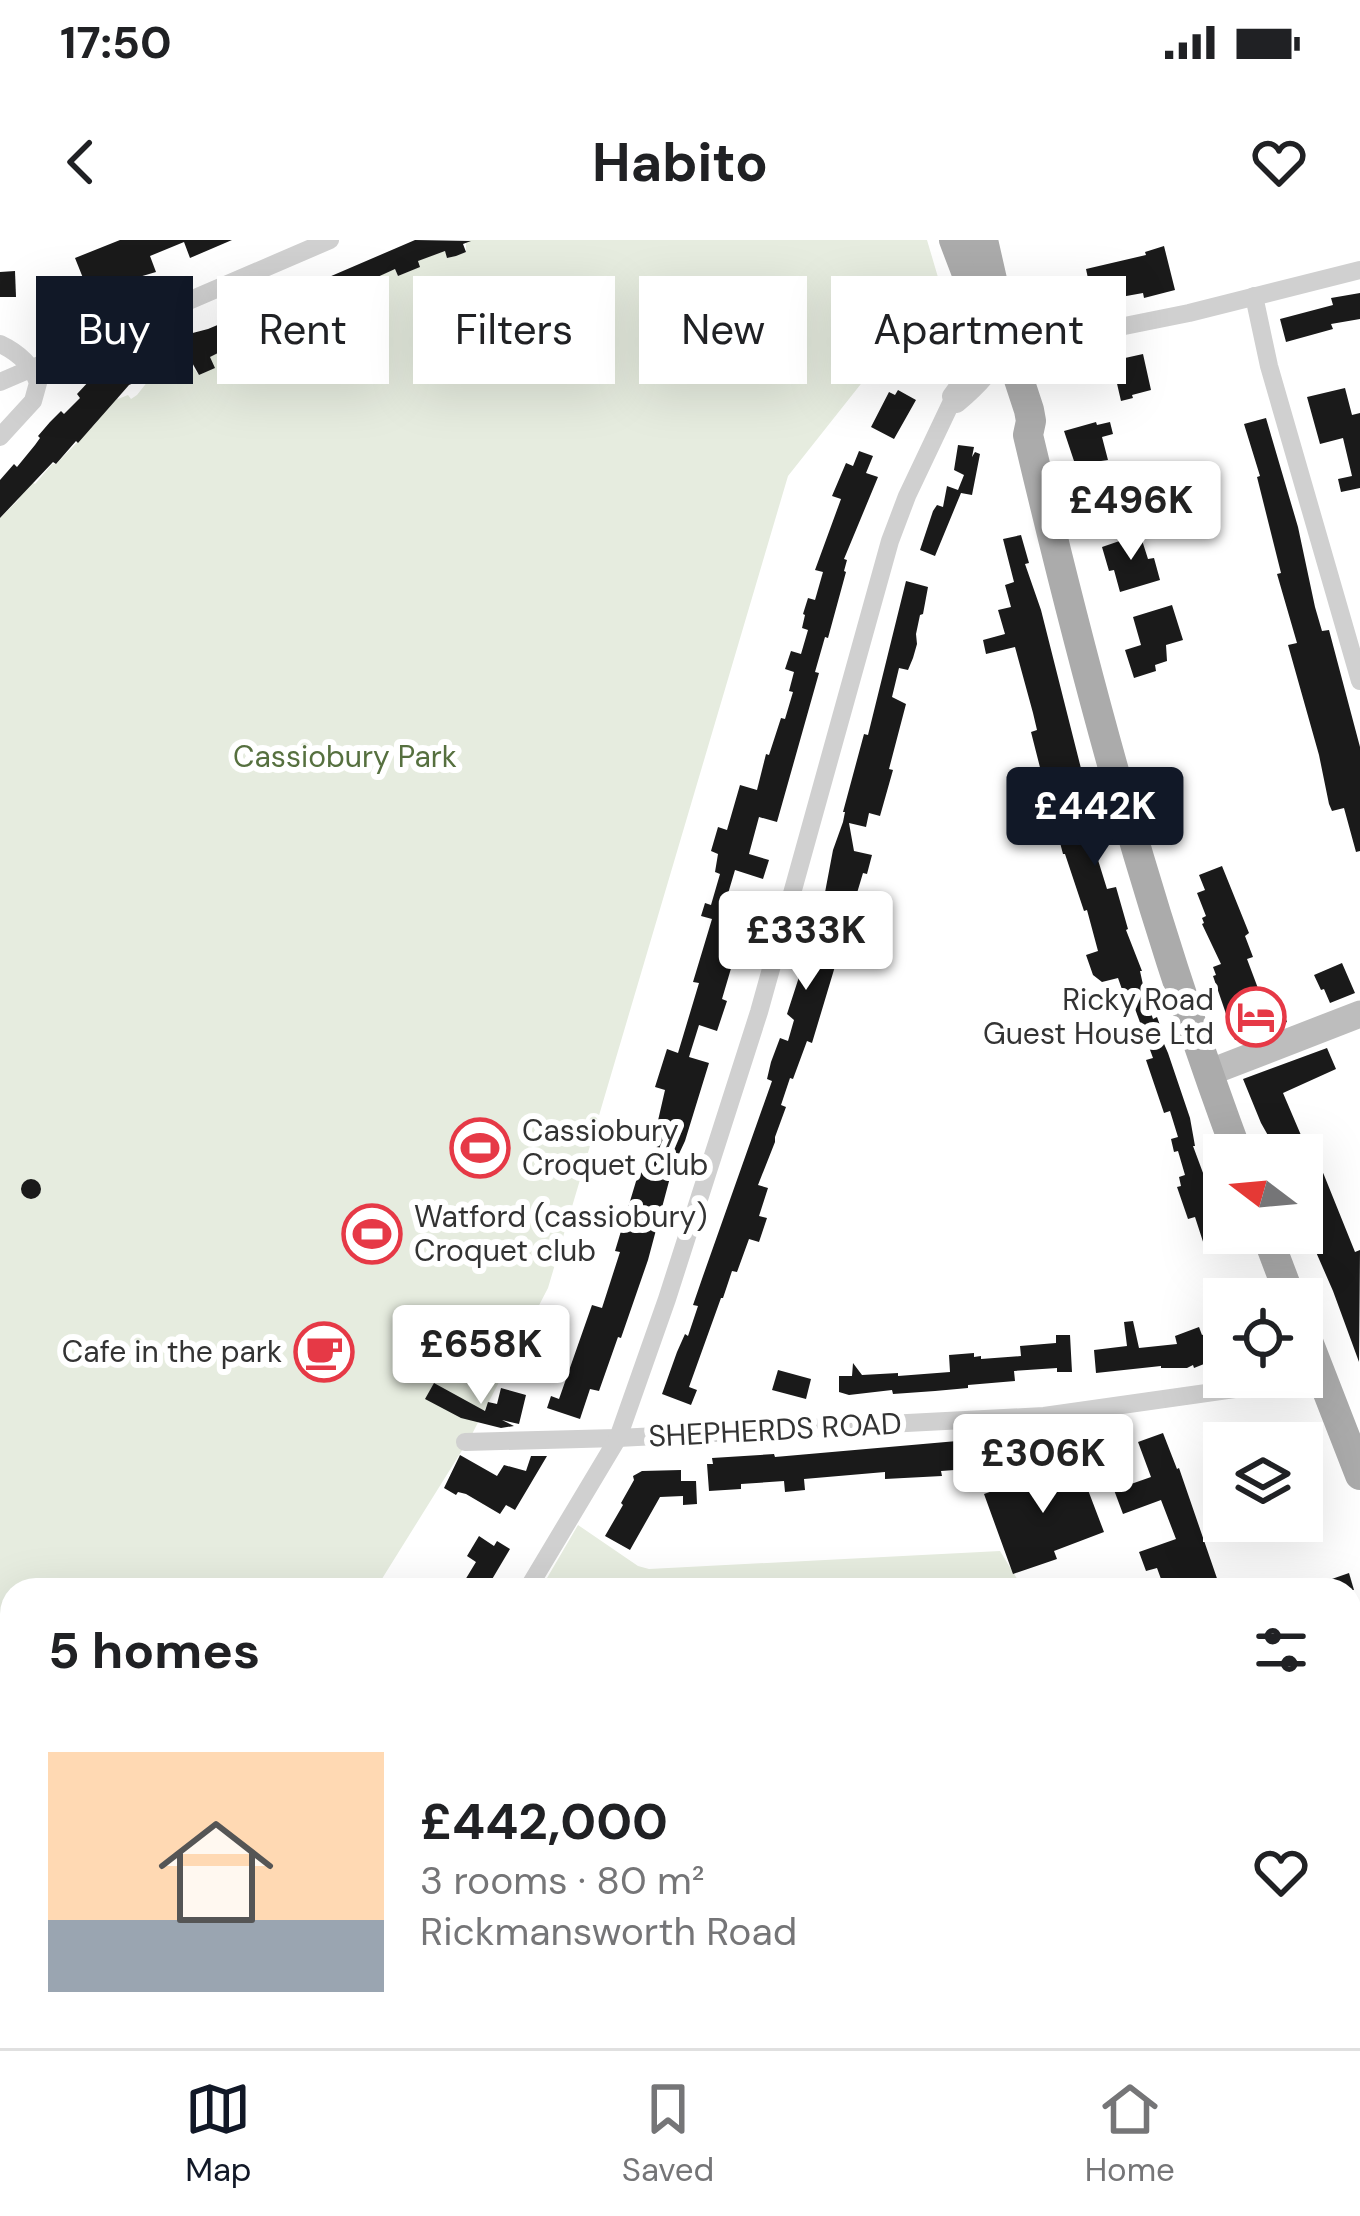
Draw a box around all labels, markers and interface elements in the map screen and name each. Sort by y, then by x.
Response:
text: 17:50 [60,13,172,72]
text: Habito [592,127,768,198]
icon: back [48,129,114,195]
icon: heart [1246,129,1312,195]
chip: Buy [36,276,193,384]
chip: Rent [217,276,389,384]
chip: Filters [413,276,615,384]
chip: New [639,276,807,384]
chip: Apartment [831,276,1126,384]
pin: £496K [1047,461,1215,563]
text: £496K [1069,474,1193,525]
park label: Cassiobury Park [233,737,457,776]
pin: £442K [1011,767,1179,869]
text: £442K [1033,780,1157,831]
pin: £333K [722,891,890,993]
text: £333K [746,904,866,955]
place label: Ricky Road Guest House Ltd [983,980,1214,1053]
hotel icon: Ricky Road Guest House Ltd [1225,986,1287,1048]
place label: Cassiobury Croquet Club [522,1111,708,1184]
sports icon: Cassiobury Croquet Club [449,1117,511,1179]
north arrow [1203,1134,1323,1254]
map controls [1203,1134,1323,1542]
place label: Watford (cassiobury) Croquet club [414,1197,707,1270]
sports icon: Watford (cassiobury) Croquet club [341,1203,403,1265]
button: locate [1203,1278,1323,1398]
pin: £658K [397,1305,565,1407]
text: £658K [420,1318,542,1369]
cafe icon: Cafe in the park [293,1321,355,1383]
place label: Cafe in the park [62,1332,282,1371]
street label: SHEPHERDS ROAD [647,1403,903,1456]
pin: £306K [959,1414,1127,1516]
button: layers [1203,1422,1323,1542]
text: £306K [980,1427,1106,1478]
text: 5 homes [48,1617,260,1684]
icon: filters [1248,1617,1314,1683]
text: £442,000 [420,1788,668,1855]
icon: home [144,1800,288,1944]
icon: heart [1248,1839,1314,1905]
text: 3 rooms · 80 m² [420,1855,705,1906]
text: Rickmansworth Road [420,1906,797,1957]
tab: Map [185,2076,252,2191]
tab: Saved [622,2076,714,2191]
tab: Home [1085,2076,1175,2191]

